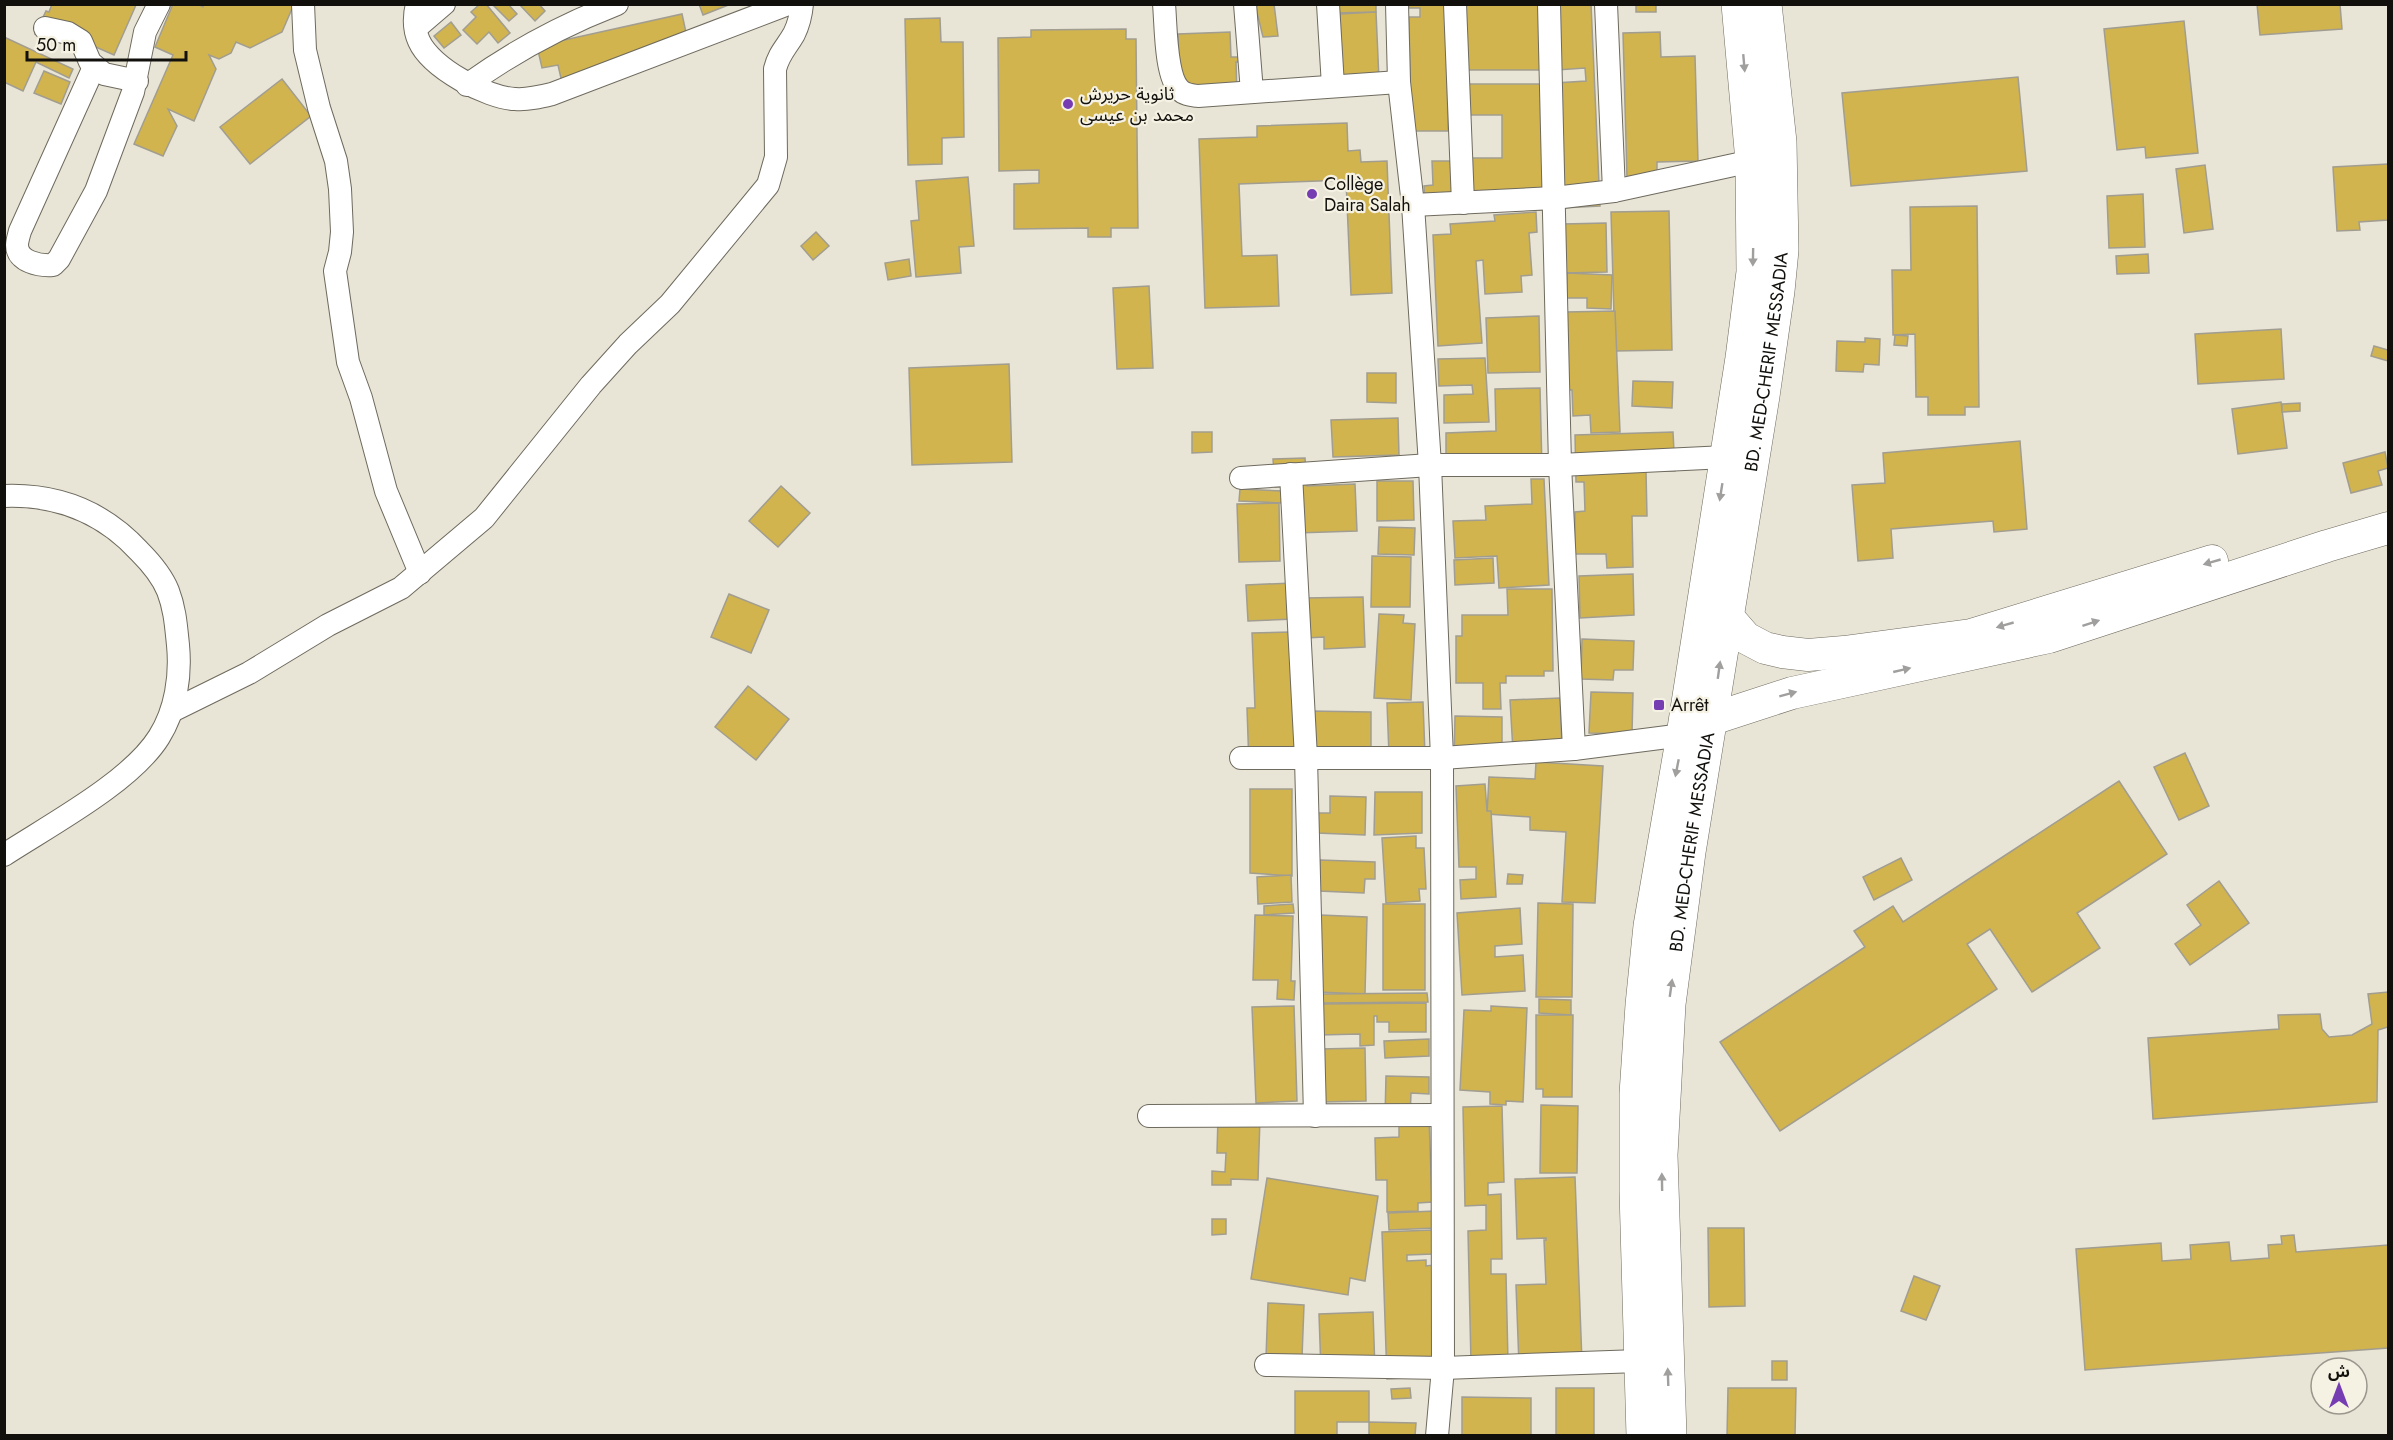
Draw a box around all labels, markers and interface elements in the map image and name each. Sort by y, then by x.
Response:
scale bar [27,24,186,62]
text: 50 m [36,32,76,58]
one-way arrow [1739,53,1749,72]
place label: ثانوية حريرش محمد بن عيسى [1080,81,1194,128]
marker: ثانوية حريرش محمد بن عيسى [1061,97,1075,111]
place label: Collège Daira Salah [1324,171,1411,218]
marker: Collège Daira Salah [1305,187,1319,201]
one-way arrow [1748,248,1758,267]
street label: BD. MED-CHERIF MESSADIA [1738,251,1795,474]
one-way arrow [1716,483,1725,502]
one-way arrow [2202,558,2220,567]
one-way arrow [2082,618,2100,627]
one-way arrow [1996,621,2014,630]
one-way arrow [1714,661,1724,680]
one-way arrow [1893,665,1912,674]
one-way arrow [1779,689,1797,698]
place label: Arrêt [1671,692,1709,718]
marker: Arrêt [1652,698,1666,712]
street label: BD. MED-CHERIF MESSADIA [1663,730,1721,953]
one-way arrow [1672,758,1681,777]
one-way arrow [1666,978,1676,997]
one-way arrow [1657,1173,1667,1192]
north arrow [2309,1356,2369,1416]
text: ش [2328,1360,2350,1383]
one-way arrow [1663,1368,1672,1387]

